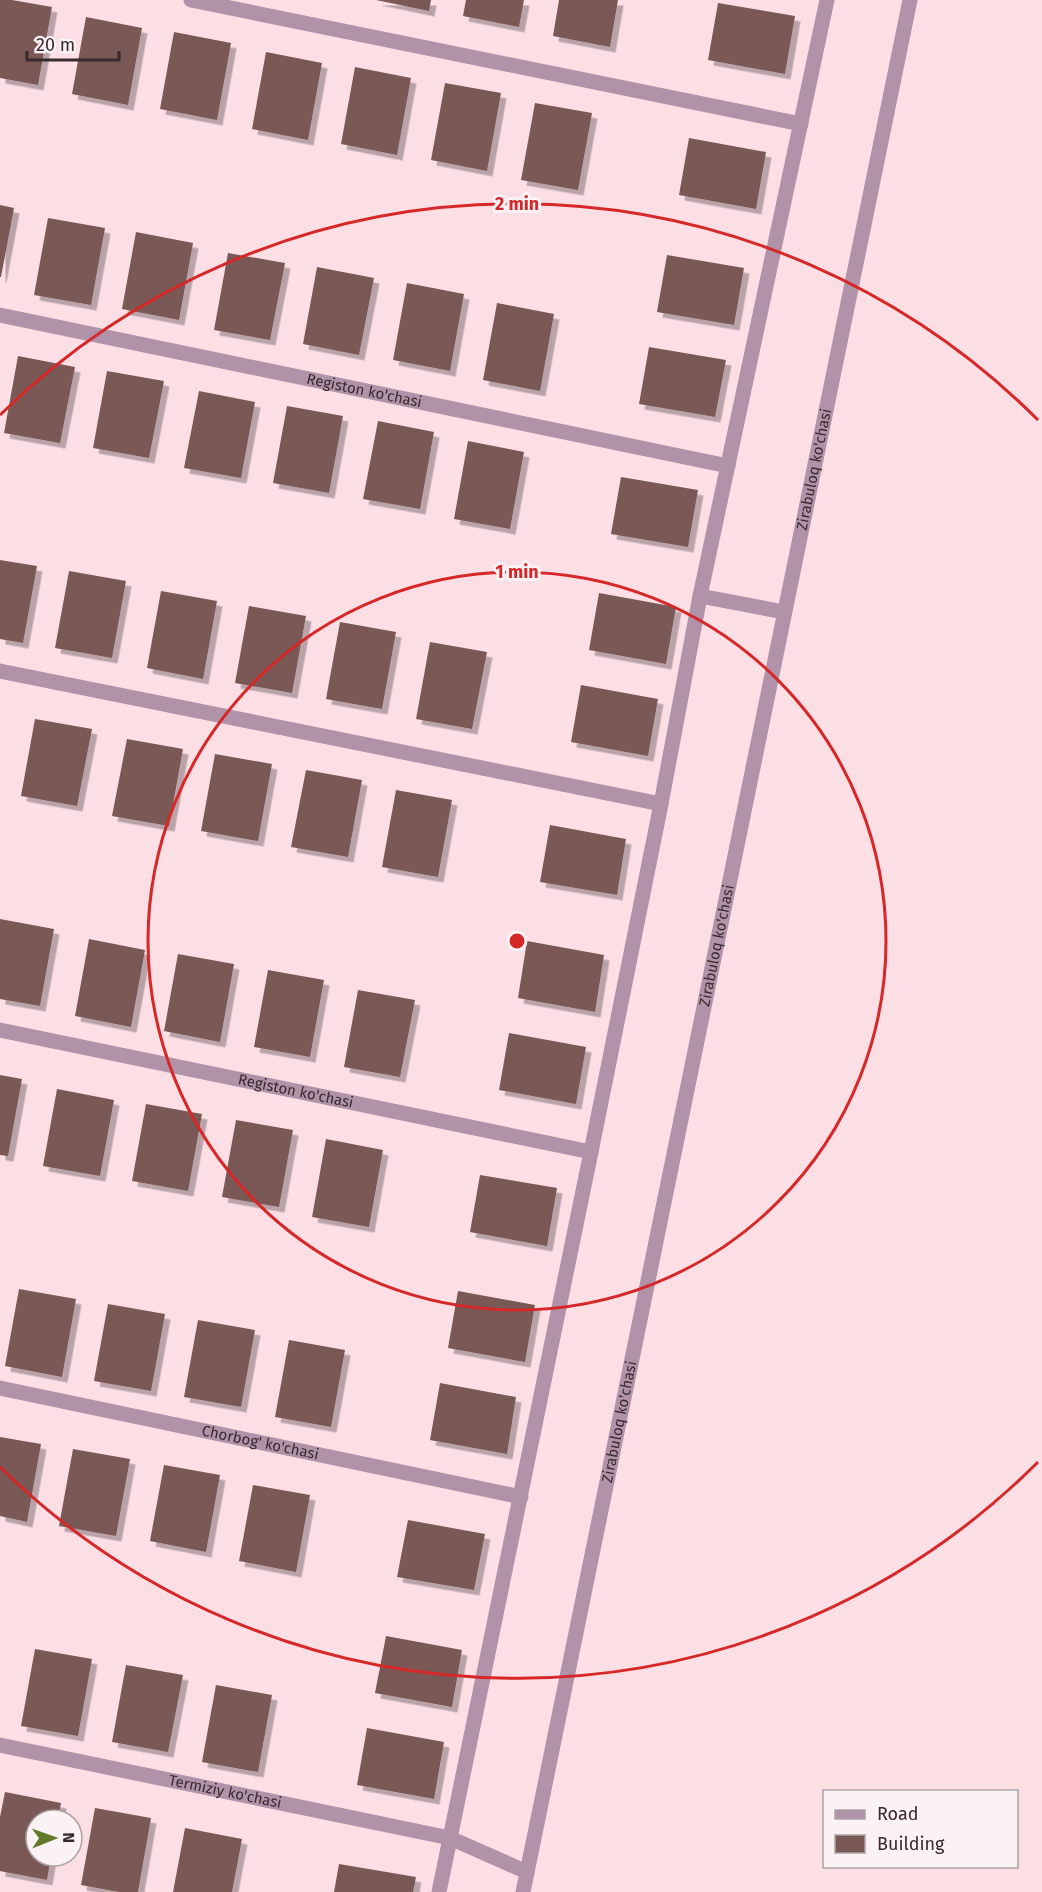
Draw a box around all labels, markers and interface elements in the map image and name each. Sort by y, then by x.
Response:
scale bar [27,24,118,62]
text: 20 m [36,34,75,56]
text: 2 min [495,193,539,215]
street label: Registon ko'chasi [305,370,424,411]
street label: Zirabuloq ko'chasi [793,407,835,532]
text: 1 min [495,561,539,583]
street label: Zirabuloq ko'chasi [695,883,738,1008]
centre of rings [507,931,527,951]
street label: Registon ko'chasi [236,1070,355,1112]
street label: Zirabuloq ko'chasi [598,1359,640,1484]
street label: Chorbog' ko'chasi [200,1421,320,1463]
street label: Termiziy ko'chasi [167,1771,283,1812]
legend [823,1790,1018,1868]
text: Road [877,1803,919,1825]
north arrow [24,1808,84,1868]
text: N [59,1832,78,1843]
text: Building [877,1833,945,1855]

